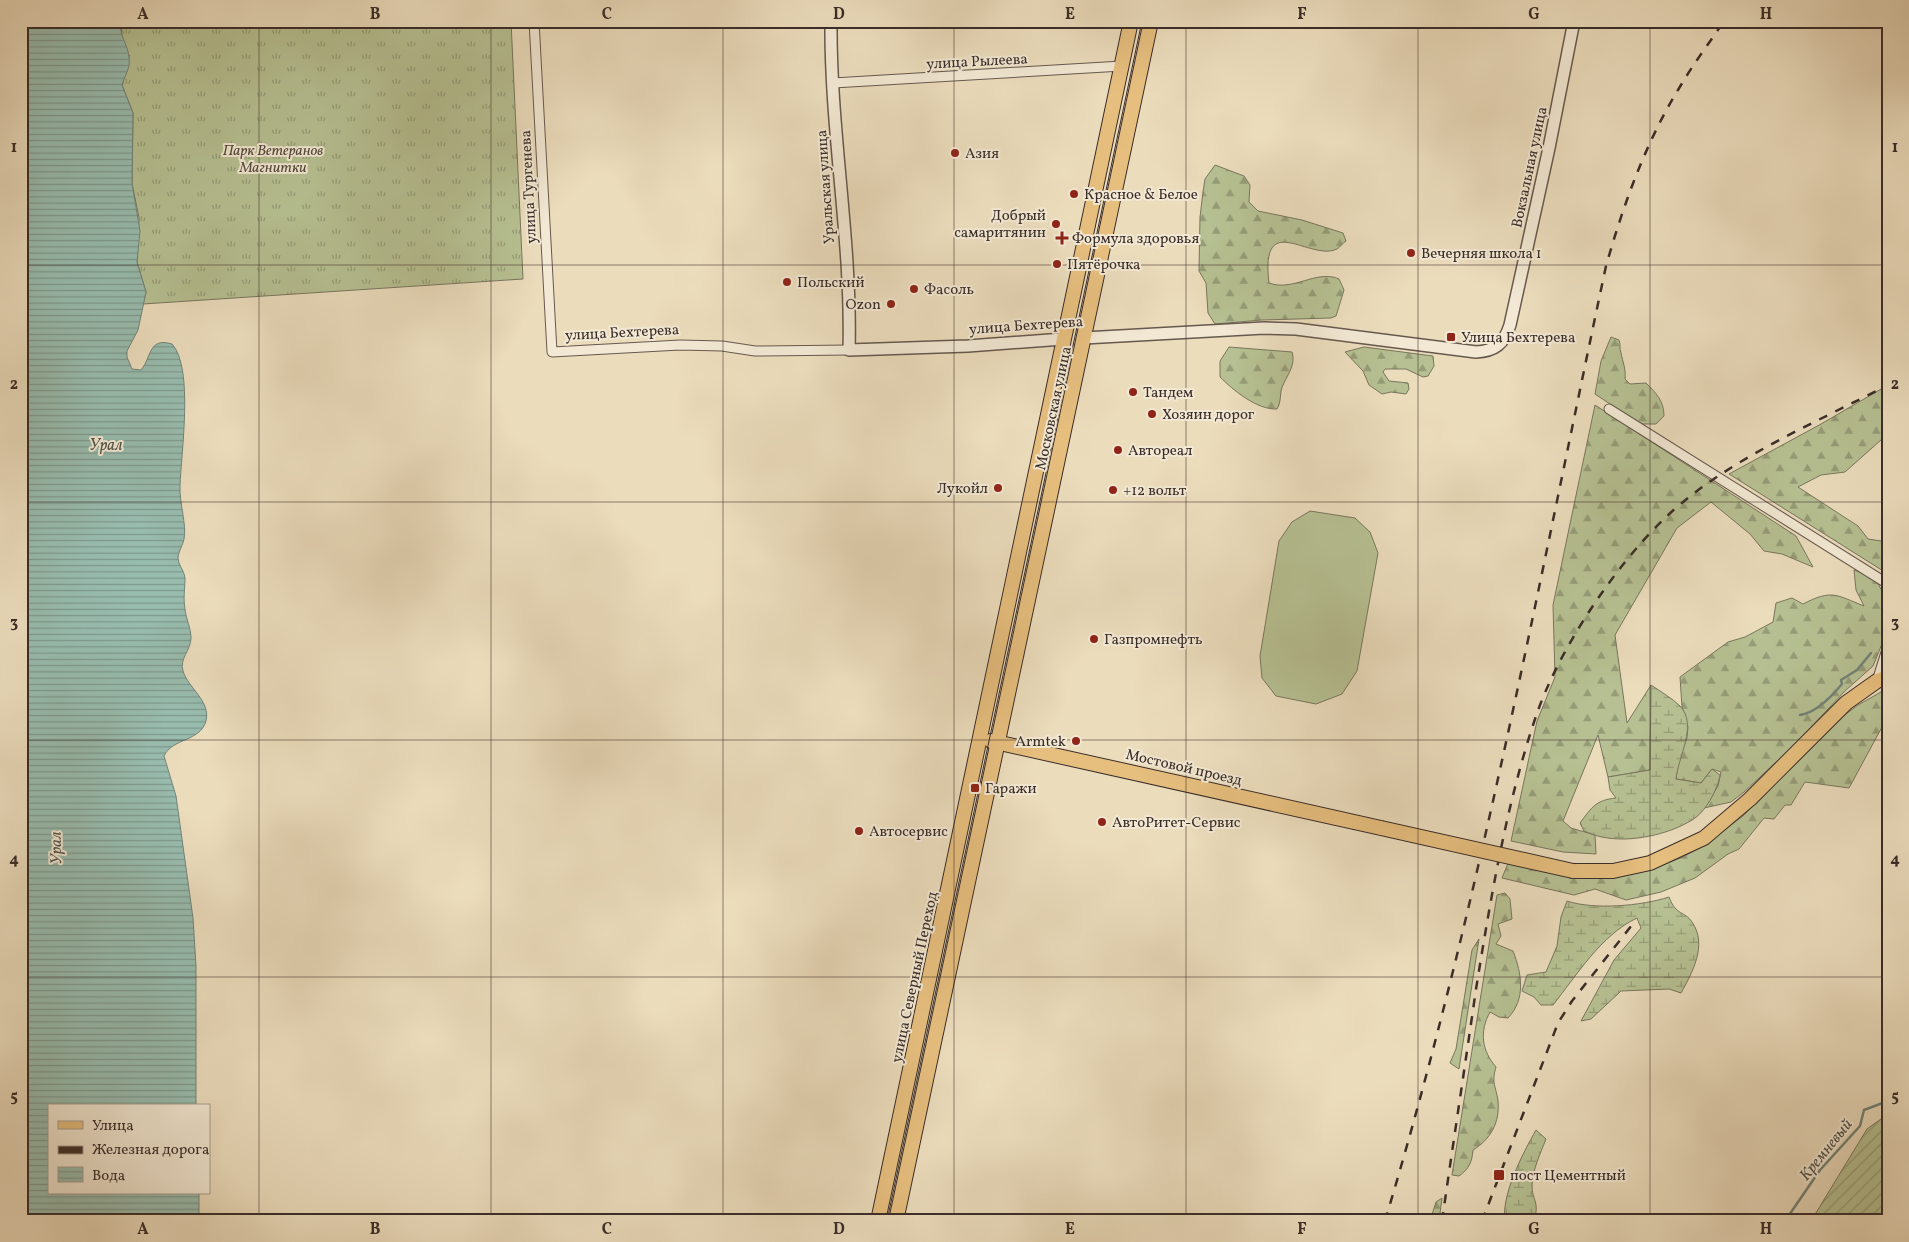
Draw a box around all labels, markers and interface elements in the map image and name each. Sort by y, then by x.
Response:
text: A [137,4,149,26]
text: B [370,4,381,26]
text: C [602,4,612,26]
text: D [833,4,845,26]
text: E [1065,4,1075,26]
text: F [1297,4,1307,26]
text: G [1528,4,1540,26]
text: H [1760,4,1772,26]
street label: улица Рылеева [926,49,1028,76]
street label: Вокзальная улица [1507,105,1554,230]
street label: Уральская улица [812,129,841,245]
street label: улица Тургенева [516,130,543,244]
text: 1 [11,137,17,159]
text: 1 [1892,137,1898,159]
park label: Парк Ветеранов Магнитки [223,141,323,179]
place label: Азия [965,144,999,165]
marker: Азия [949,147,961,159]
place label: Красное & Белое [1084,185,1198,206]
marker: Красное & Белое [1068,188,1080,200]
place label: Добрый самаритянин [954,206,1046,244]
marker: Добрый самаритянин [1050,218,1062,230]
place label: Формула здоровья [1072,229,1199,250]
marker: Формула здоровья [1056,232,1068,244]
place label: Вечерняя школа 1 [1421,244,1542,265]
marker: Вечерняя школа 1 [1405,247,1417,259]
place label: Пятёрочка [1067,255,1141,276]
marker: Пятёрочка [1051,258,1063,270]
place label: Польский [797,273,865,294]
marker: Польский [781,276,793,288]
place label: Фасоль [924,280,974,301]
marker: Фасоль [908,283,920,295]
place label: Ozon [846,295,881,316]
marker: Ozon [885,298,897,310]
street label: улица Бехтерева [968,312,1084,341]
street label: улица Бехтерева [564,320,680,347]
place label: Улица Бехтерева [1461,328,1575,349]
marker: Улица Бехтерева [1445,331,1457,343]
street label: Московская улица [1031,344,1078,472]
text: 2 [10,374,18,396]
text: 2 [1891,374,1899,396]
place label: Тандем [1143,383,1193,404]
marker: Тандем [1127,386,1139,398]
place label: Хозяин дорог [1162,405,1255,426]
marker: Хозяин дорог [1146,408,1158,420]
water label: Урал [90,435,123,457]
place label: Автореал [1128,441,1193,462]
marker: Автореал [1112,444,1124,456]
place label: Лукойл [937,479,988,500]
place label: +12 вольт [1123,481,1187,502]
marker: Лукойл [992,482,1004,494]
marker: +12 вольт [1107,484,1119,496]
text: 3 [10,612,18,634]
text: 3 [1891,612,1899,634]
place label: Газпромнефть [1104,630,1203,651]
marker: Газпромнефть [1088,633,1100,645]
place label: Armtek [1015,732,1066,753]
marker: Armtek [1070,735,1082,747]
street label: Мостовой проезд [1123,745,1245,792]
place label: Гаражи [985,779,1037,800]
marker: Гаражи [969,782,981,794]
place label: АвтоРитет-Сервис [1112,813,1241,834]
marker: АвтоРитет-Сервис [1096,816,1108,828]
place label: Автосервис [869,822,948,843]
marker: Автосервис [853,825,865,837]
water label: Урал [46,831,68,865]
text: 4 [9,849,19,871]
text: 4 [1890,849,1900,871]
street label: улица Северный Переход [887,889,944,1065]
text: 5 [10,1086,18,1108]
text: 5 [1891,1086,1899,1108]
legend [48,1104,210,1194]
water label: Кремневый [1795,1115,1858,1186]
text: Улица [92,1116,134,1137]
text: Железная дорога [92,1140,209,1161]
text: Вода [92,1166,125,1187]
place label: пост Цементный [1510,1166,1626,1187]
marker: пост Цементный [1492,1168,1506,1182]
text: A [137,1219,149,1241]
text: B [370,1219,381,1241]
text: C [602,1219,612,1241]
text: D [833,1219,845,1241]
text: E [1065,1219,1075,1241]
text: F [1297,1219,1307,1241]
text: G [1528,1219,1540,1241]
text: H [1760,1219,1772,1241]

